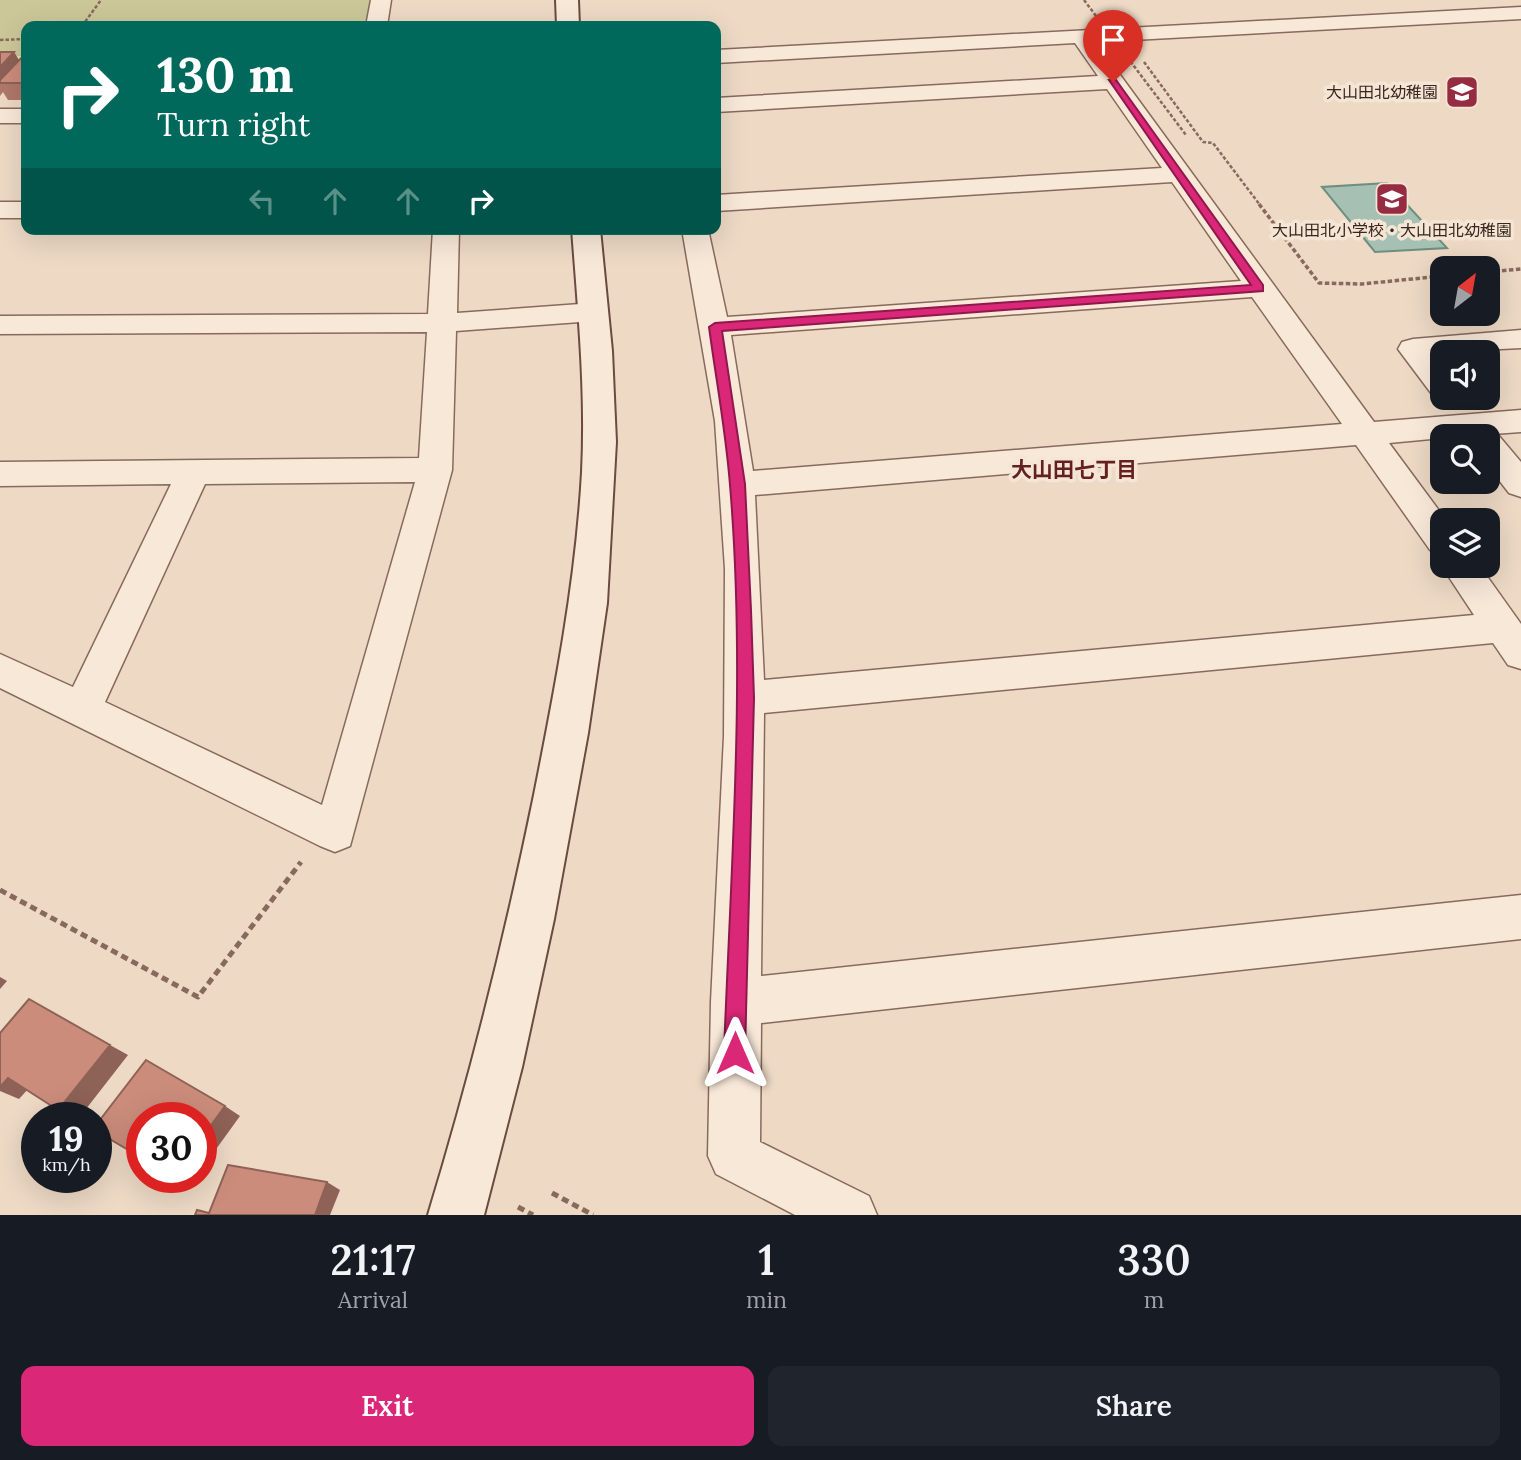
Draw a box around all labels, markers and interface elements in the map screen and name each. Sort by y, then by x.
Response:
pin [1083,10,1143,82]
icon: arrive [1094,21,1132,59]
text: 130 m [157,43,293,105]
icon: right [42,49,133,140]
school or university icon: 大山田北幼稚園 [1443,73,1481,111]
place label: 大山田北幼稚園 [1326,82,1438,102]
text: Turn right [157,104,310,145]
school or university icon: 大山田北小学校・大山田北幼稚園 [1373,180,1411,218]
icon: left [243,182,281,220]
icon: ahead [316,182,354,220]
icon: ahead [389,182,427,220]
icon: right [462,182,500,220]
place label: 大山田北小学校・大山田北幼稚園 [1272,220,1512,240]
north arrow [1430,256,1500,326]
map controls [1430,256,1500,578]
button: sound [1430,340,1500,410]
button: search [1430,424,1500,494]
district label: 大山田七丁目 [1011,456,1137,483]
button: layers [1430,508,1500,578]
position arrow [698,1016,772,1090]
speed limit sign: 30 [126,1102,217,1193]
text: 19 [49,1116,84,1161]
text: km/h [42,1153,91,1176]
text: 21:17 [330,1233,416,1287]
text: 1 [758,1233,775,1287]
text: 330 [1117,1233,1191,1287]
text: Arrival [338,1285,408,1314]
text: min [746,1285,787,1314]
text: m [1144,1285,1164,1314]
button: Exit [21,1366,754,1446]
button: Share [768,1366,1500,1446]

